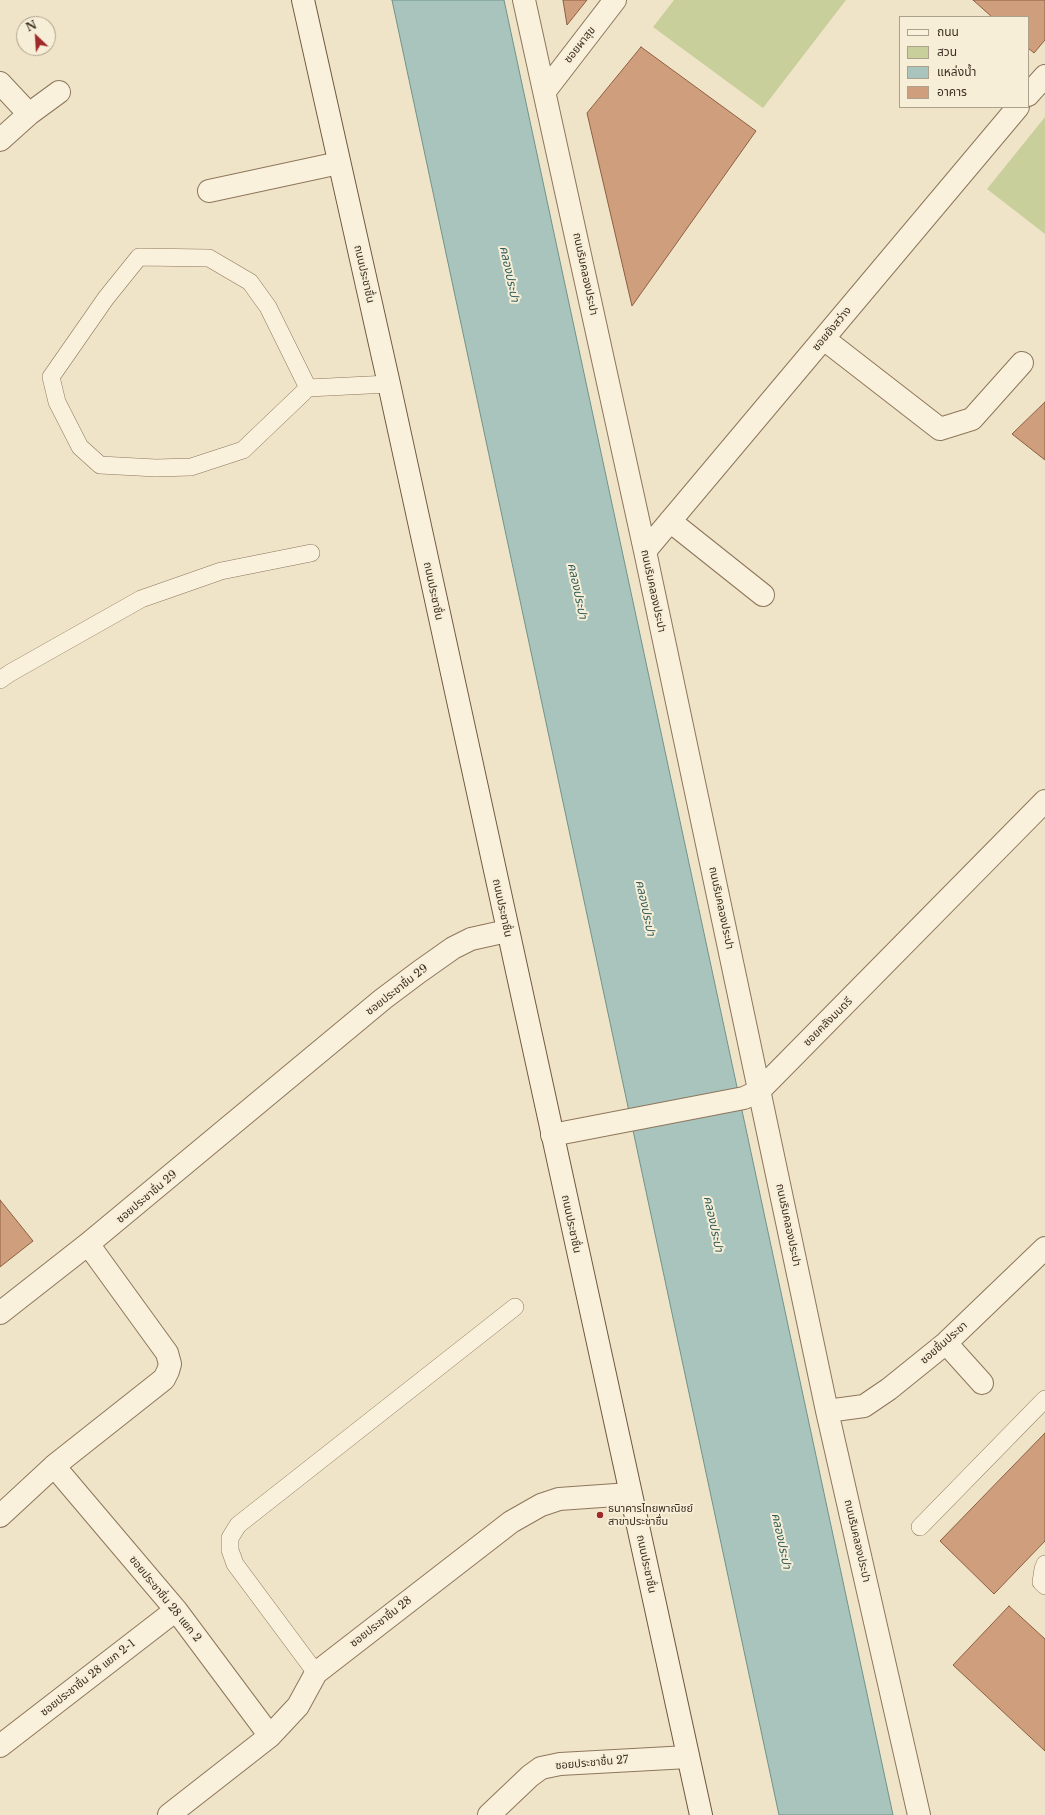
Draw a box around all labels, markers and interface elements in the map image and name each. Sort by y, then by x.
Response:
north arrow [16,16,56,56]
legend [899,16,1029,108]
text: N [24,18,39,35]
street label: ซอยผาสุข [562,24,598,66]
text: ถนน [937,24,959,39]
text: สวน [937,44,957,59]
text: แหล่งน้ำ [937,64,976,79]
text: อาคาร [937,84,967,99]
street label: ถนนริมคลองประปา [570,231,600,317]
street label: ถนนประชาชื่น [351,244,377,304]
water label: คลองประปา [496,245,522,303]
street label: ซอยยังสว่าง [810,304,854,354]
street label: ถนนริมคลองประปา [638,548,668,634]
street label: ถนนประชาชื่น [420,561,446,621]
water label: คลองประปา [564,562,590,620]
street label: ถนนริมคลองประปา [706,865,736,951]
street label: ถนนประชาชื่น [489,878,515,938]
water label: คลองประปา [632,879,658,937]
street label: ซอยประชาชื่น 29 [363,962,431,1018]
street label: ซอยคลังมนตรี [801,995,855,1049]
street label: ซอยประชาชื่น 29 [114,1168,180,1226]
street label: ถนนริมคลองประปา [773,1182,803,1268]
street label: ถนนประชาชื่น [558,1194,584,1254]
water label: คลองประปา [700,1195,726,1253]
street label: ซอยชื่นประชา [918,1319,970,1367]
street label: ถนนริมคลองประปา [841,1498,873,1584]
place label: ธนาคารไทยพาณิชย์ สาขาประชาชื่น [608,1502,693,1528]
marker: ธนาคารไทยพาณิชย์ สาขาประชาชื่น [595,1510,605,1520]
water label: คลองประปา [768,1512,794,1570]
street label: ถนนประชาชื่น [633,1534,659,1594]
street label: ซอยประชาชื่น 28 แยก 2 [126,1553,204,1645]
street label: ซอยประชาชื่น 28 [348,1594,414,1650]
street label: ซอยประชาชื่น 28 แยก 2-1 [38,1637,138,1719]
street label: ซอยประชาชื่น 27 [555,1753,629,1773]

